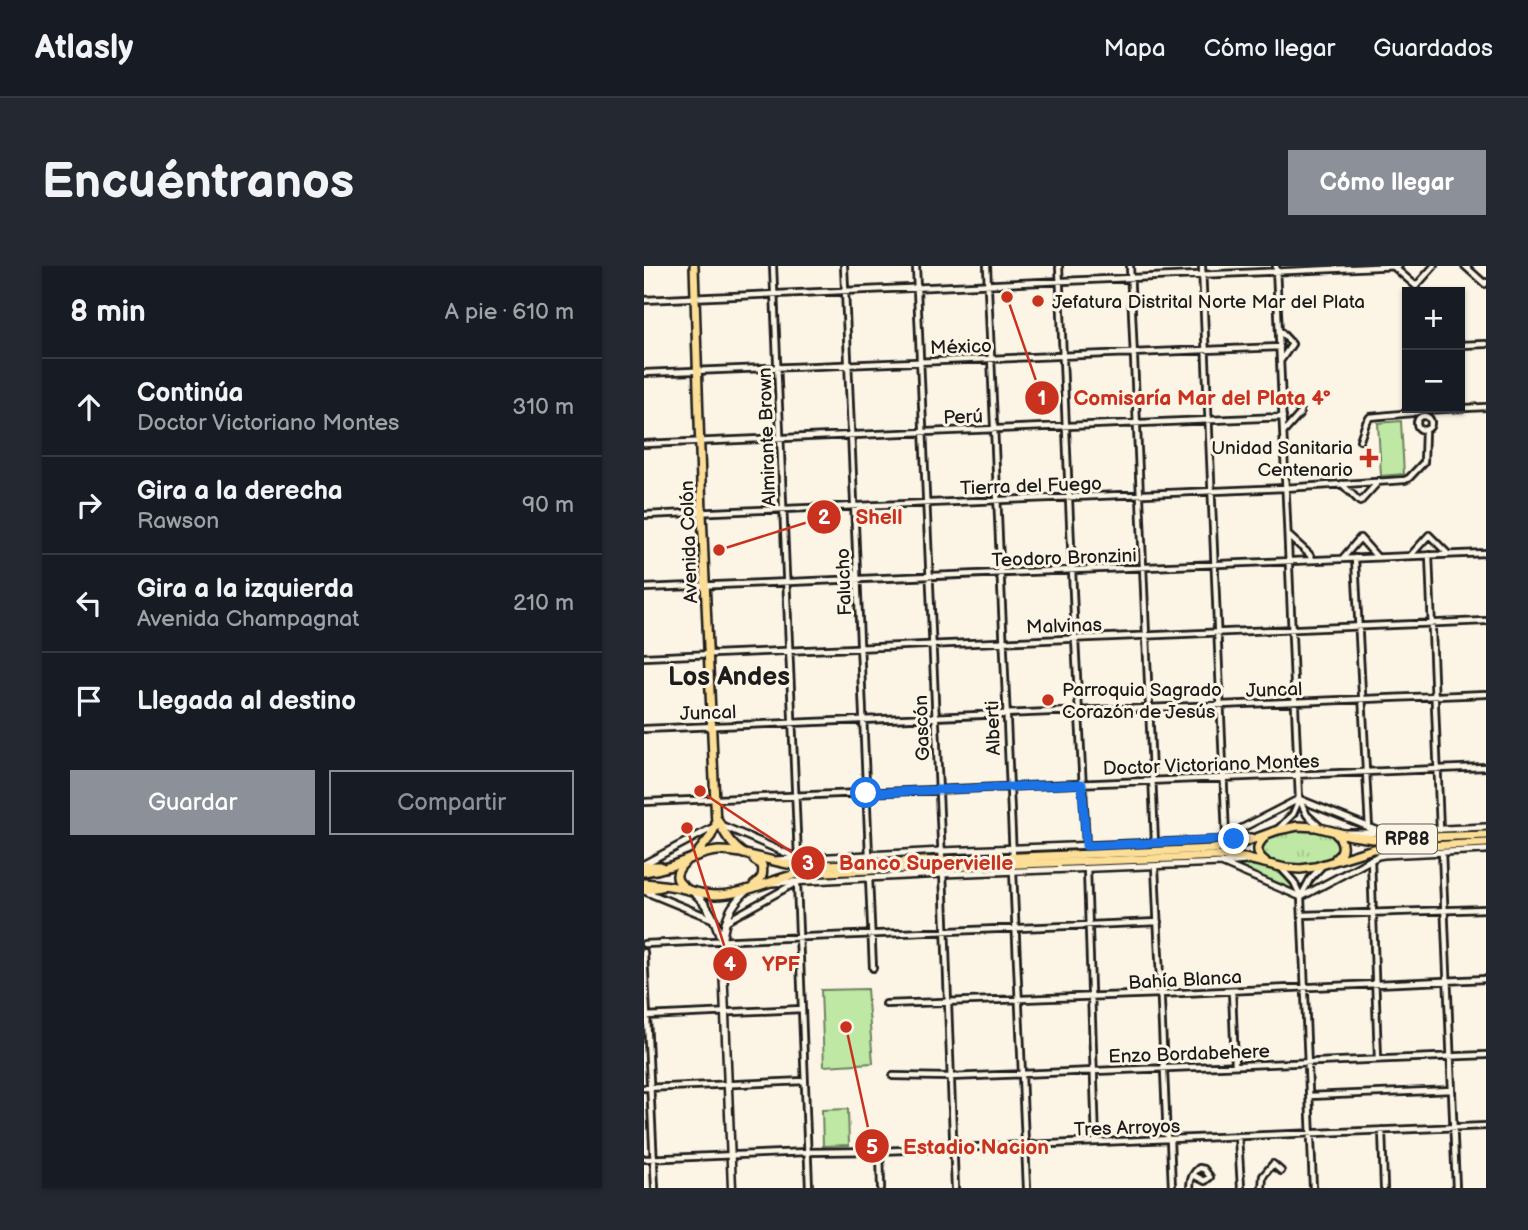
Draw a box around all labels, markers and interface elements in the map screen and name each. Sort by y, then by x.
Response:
text: Atlasly [35,28,133,68]
text: Mapa [1104,34,1166,63]
text: Cómo llegar [1204,34,1335,63]
text: Guardados [1373,34,1493,63]
button: Cómo llegar [1288,150,1486,215]
text: Encuéntranos [42,153,354,212]
map controls [1402,287,1465,413]
button: + [1402,287,1465,350]
place label: Jefatura Distrital Norte Mar del Plata [1052,291,1365,314]
marker: Jefatura Distrital Norte Mar del Plata [1030,293,1046,309]
text: 8 min [70,294,146,330]
text: A pie · 610 m [445,298,574,326]
street label: México [930,335,992,360]
button: − [1402,350,1465,413]
street label: Almirante Brown [754,367,781,507]
callout: Comisaría Mar del Plata 4° [1024,377,1344,419]
text: Continúa [137,378,244,409]
text: 1 [1038,386,1046,411]
text: Comisaría Mar del Plata 4° [1073,386,1331,411]
icon: ahead [70,388,108,426]
text: 310 m [512,393,574,421]
street label: Perú [943,405,983,430]
text: Doctor Victoriano Montes [137,409,400,437]
place label: Unidad Sanitaria Centenario [1211,437,1353,482]
marker: Unidad Sanitaria Centenario [1359,448,1379,468]
street label: Tierra del Fuego [960,473,1102,500]
text: Gira a la derecha [137,476,343,507]
street label: Avenida Colón [676,480,703,604]
icon: right [70,486,108,524]
text: 90 m [522,491,574,519]
callout: Shell [807,496,917,538]
text: 2 [818,505,831,530]
text: Shell [856,505,902,530]
text: Rawson [137,507,219,535]
street label: Teodoro Bronzini [991,544,1137,573]
street label: Falucho [832,548,857,616]
text: Gira a la izquierda [137,574,354,605]
icon: left [70,584,108,622]
text: 210 m [513,589,574,617]
text: Avenida Champagnat [137,605,359,633]
street label: Malvinas [1026,614,1102,639]
district label: Los Andes [668,662,790,693]
street label: Juncal [1246,678,1303,703]
place label: Parroquia Sagrado Corazón de Jesús [1062,679,1222,724]
icon: arrive [70,682,108,720]
text: Llegada al destino [137,686,356,717]
marker: Parroquia Sagrado Corazón de Jesús [1040,692,1056,708]
street label: Gascón [910,695,935,761]
street label: Alberti [981,700,1006,756]
street label: Juncal [680,701,737,726]
street label: Doctor Victoriano Montes [1102,750,1320,781]
button: Guardar [70,770,315,835]
button: Compartir [329,770,574,835]
route start [850,777,881,808]
route end [1218,823,1249,854]
road number: RP88 [1377,824,1437,854]
callout: Banco Supervielle [790,842,1028,884]
text: 3 [802,851,814,876]
text: Banco Supervielle [839,851,1013,876]
callout: YPF [712,943,814,985]
text: 4 [724,952,737,977]
text: YPF [762,952,800,977]
street label: Bahía Blanca [1127,966,1243,995]
street label: Enzo Bordabehere [1108,1040,1270,1069]
street label: Tres Arroyos [1073,1115,1181,1142]
callout: Estadio Nacion [854,1125,1063,1167]
text: 5 [866,1135,878,1160]
text: Estadio Nacion [903,1135,1049,1160]

